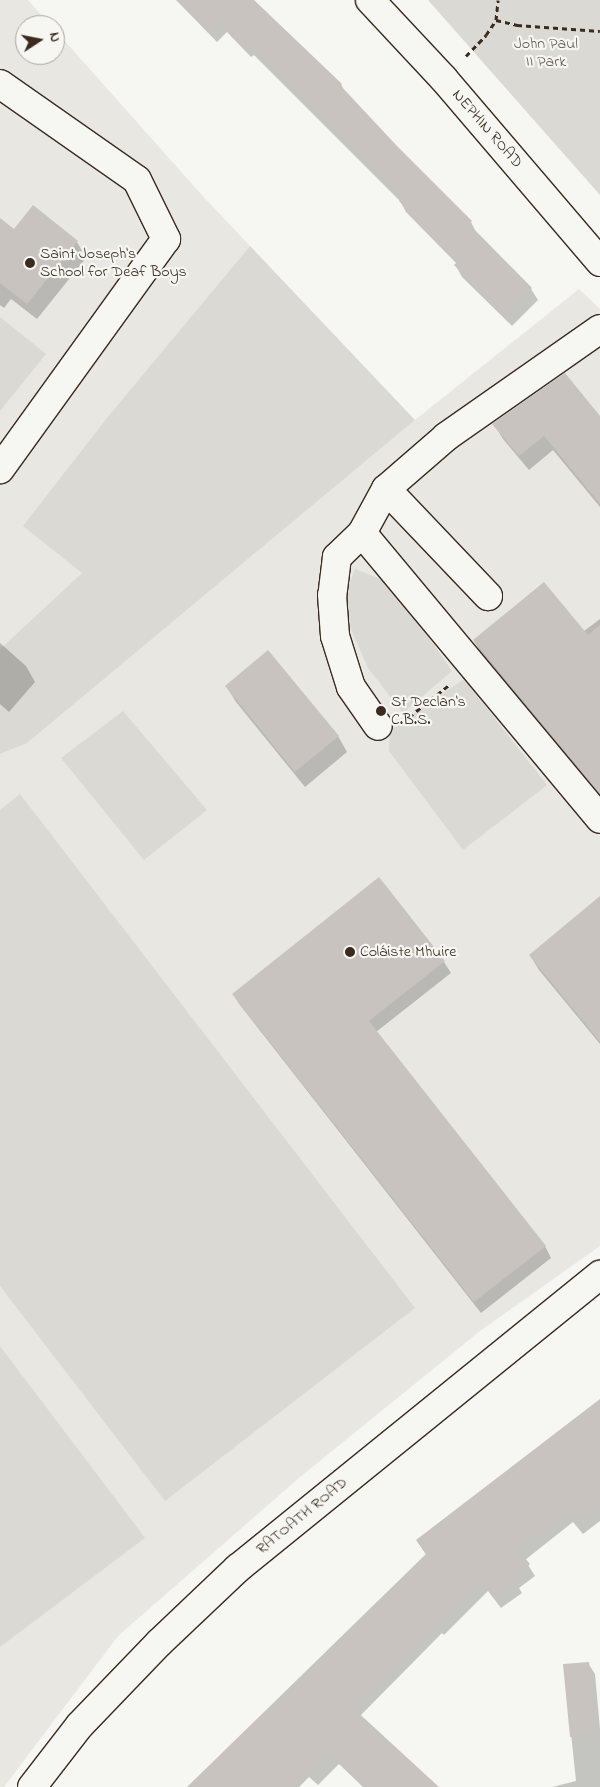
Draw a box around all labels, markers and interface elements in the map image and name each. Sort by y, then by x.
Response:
north arrow [15,15,65,65]
text: N [43,31,65,44]
park label: John Paul II Park [514,34,578,72]
street label: NEPHIN ROAD [448,86,526,172]
place label: Saint Joseph's School for Deaf Boys [40,244,187,282]
marker: Saint Joseph's School for Deaf Boys [24,257,36,269]
place label: St Declan's C.B.S. [391,692,466,730]
marker: St Declan's C.B.S. [375,705,387,717]
place label: Coláiste Mhuire [360,942,456,962]
marker: Coláiste Mhuire [344,946,356,958]
street label: RATOATH ROAD [253,1473,351,1559]

